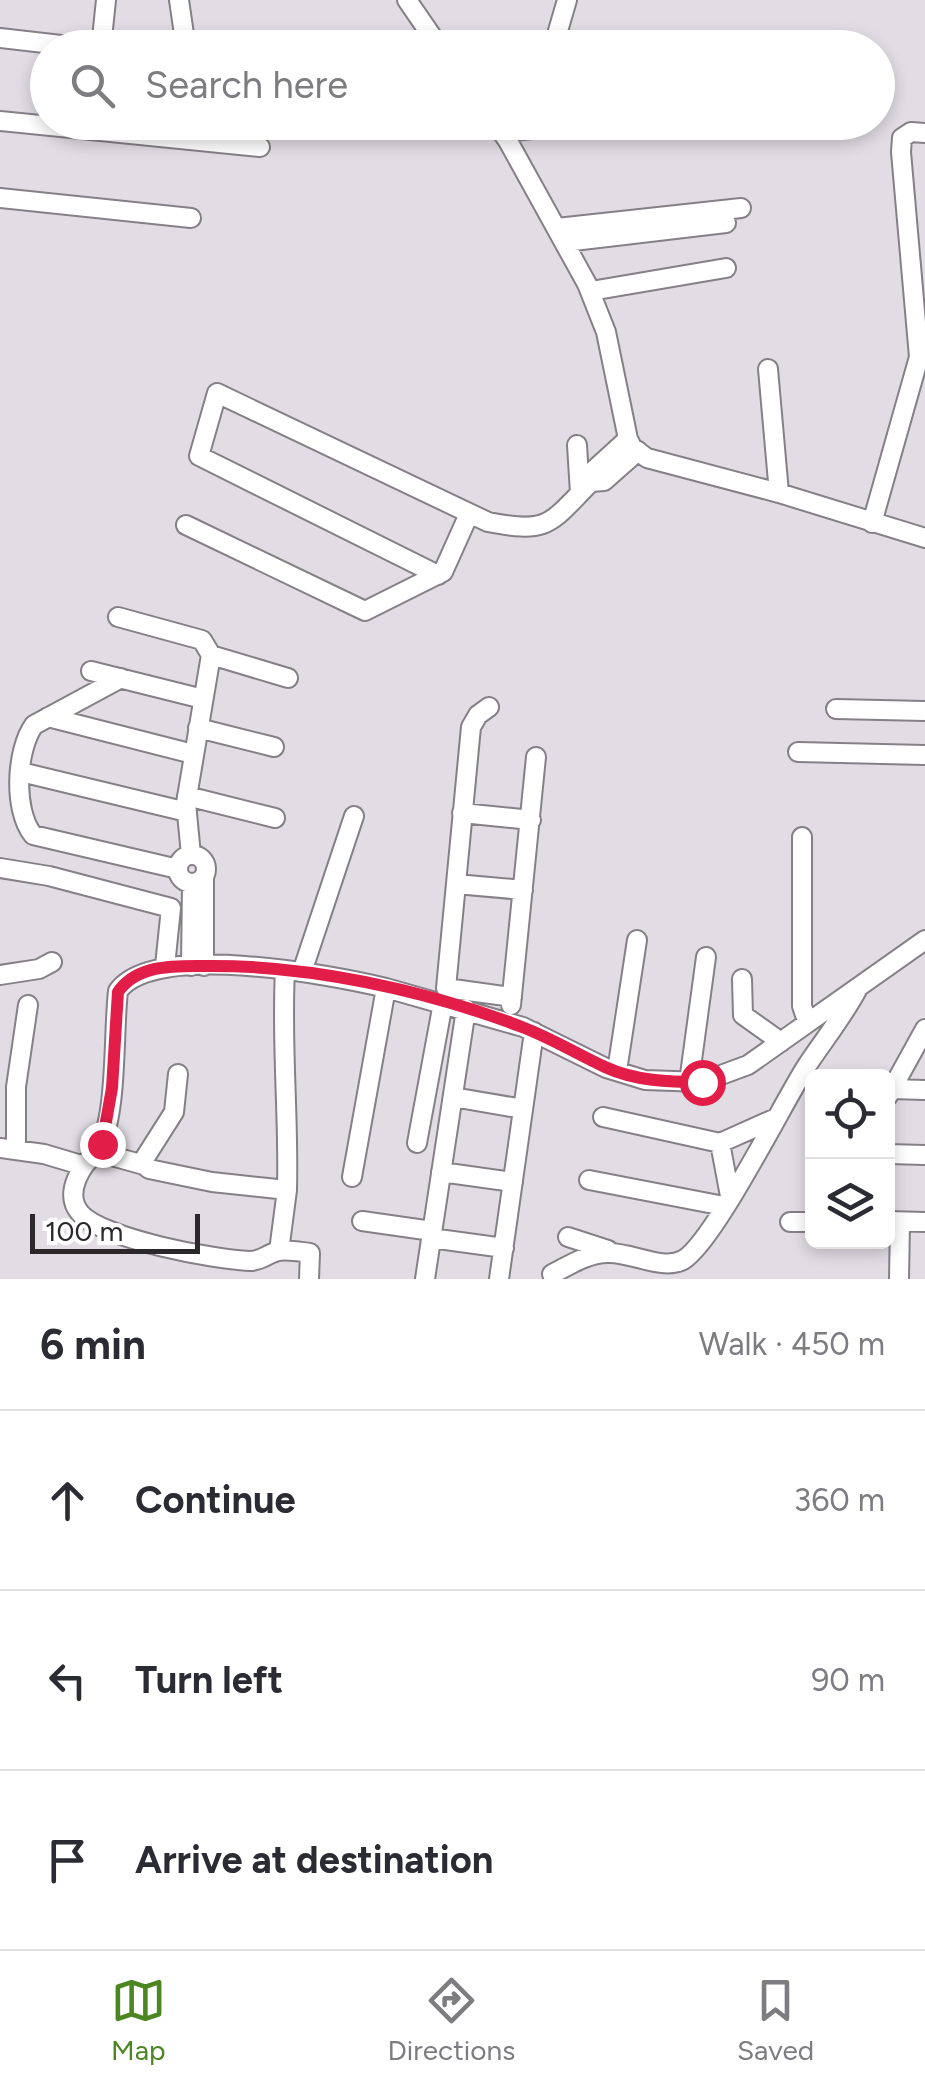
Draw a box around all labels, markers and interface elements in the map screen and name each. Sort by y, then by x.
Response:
search box [30,30,895,140]
icon: search [65,58,120,113]
text: Search here [145,62,348,108]
route start [680,1060,726,1106]
map controls [805,1069,895,1249]
button: locate [805,1069,895,1159]
route end [80,1122,126,1168]
button: layers [805,1159,895,1249]
scale bar [30,1209,200,1254]
text: 100 m [45,1214,123,1248]
text: 6 min [40,1319,146,1370]
text: Walk · 450 m [699,1325,885,1363]
icon: ahead [40,1473,95,1528]
text: Continue [135,1477,296,1523]
text: 360 m [794,1481,885,1519]
icon: left [40,1653,95,1708]
text: Turn left [135,1657,283,1703]
text: 90 m [811,1661,885,1699]
icon: arrive [40,1833,95,1888]
text: Arrive at destination [135,1837,493,1883]
tab: Map [111,1973,166,2067]
tab: Directions [388,1973,515,2067]
tab: Saved [737,1973,814,2067]

